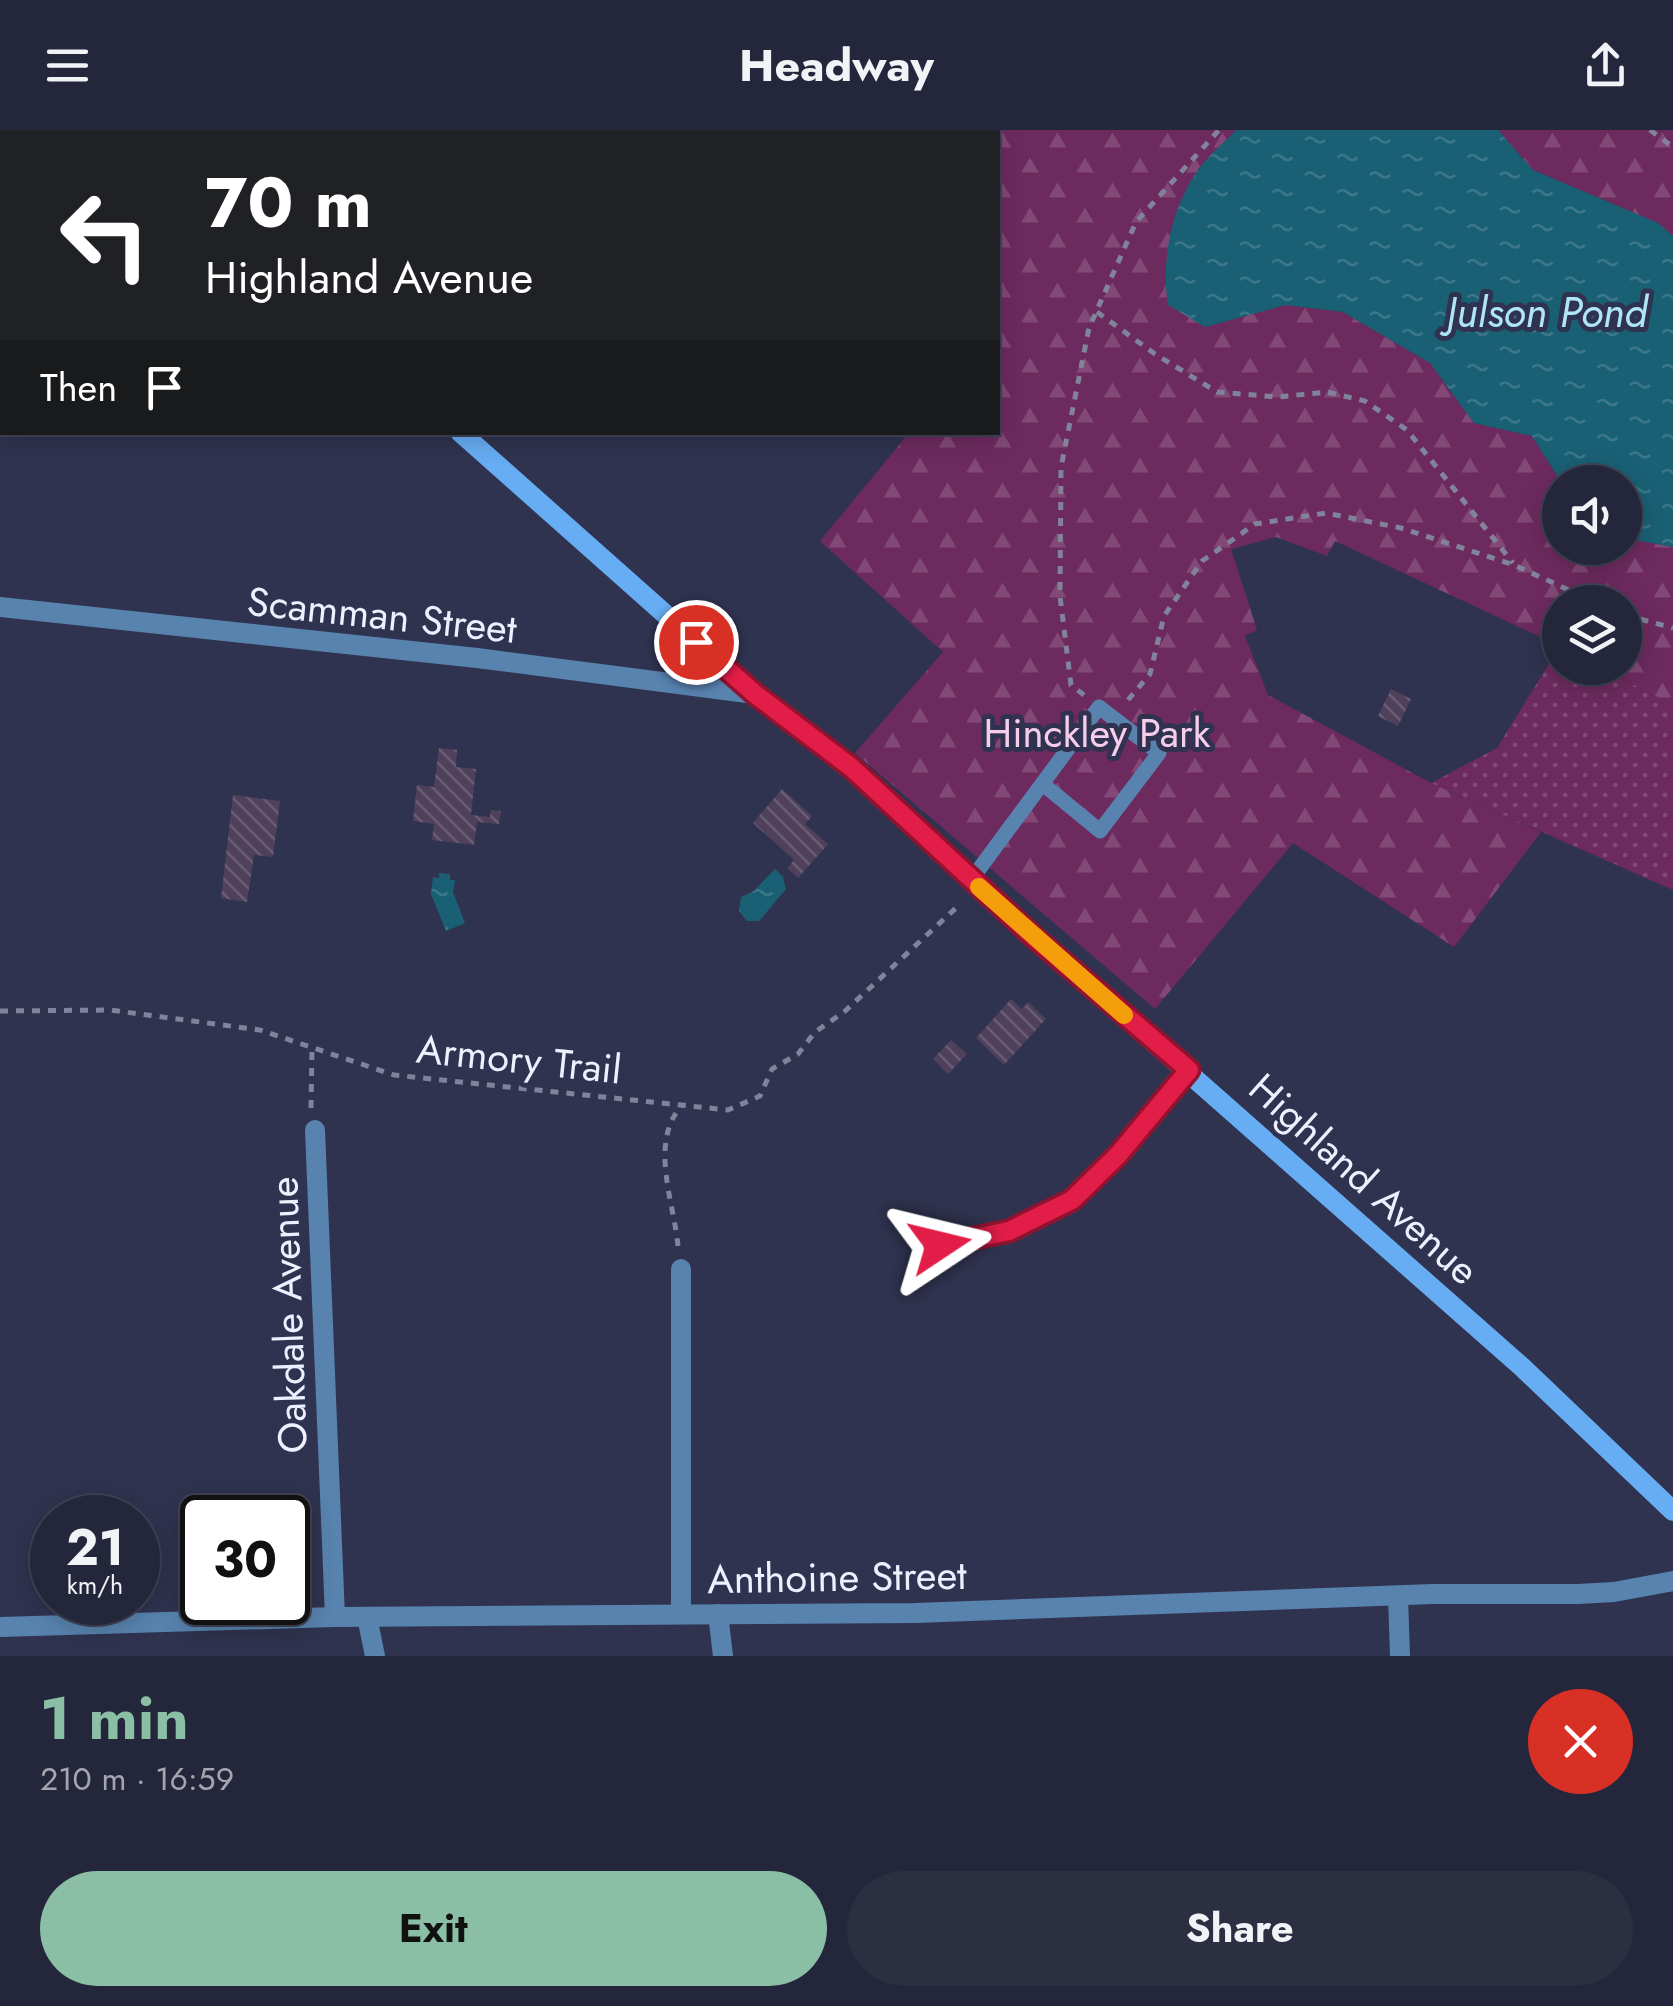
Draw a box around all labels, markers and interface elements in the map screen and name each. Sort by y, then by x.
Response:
text: Headway [739,33,934,98]
icon: menu [40,38,95,93]
icon: share [1578,38,1633,93]
text: 70 m [205,152,372,253]
icon: left [40,170,170,300]
text: Highland Avenue [205,245,533,310]
water label: Julson Pond [1439,282,1649,343]
text: Then [40,360,117,415]
icon: arrive [137,360,192,415]
map controls [1542,465,1642,685]
button: sound [1542,465,1642,565]
street label: Scamman Street [245,572,520,658]
button: layers [1542,585,1642,685]
pin [654,600,739,685]
icon: arrive [669,615,724,670]
park label: Hinckley Park [984,704,1211,762]
street label: Armory Trail [414,1019,624,1099]
street label: Highland Avenue [1236,1060,1492,1298]
street label: Oakdale Avenue [254,1176,322,1454]
position arrow [888,1193,992,1297]
speed limit sign: 30 [180,1495,310,1625]
text: 21 [66,1511,124,1584]
street label: Anthoine Street [707,1546,968,1608]
text: km/h [67,1567,123,1603]
text: 1 min [40,1675,189,1762]
button: close [1528,1689,1633,1794]
text: 210 m · 16:59 [40,1756,234,1802]
button: Exit [40,1871,827,1986]
button: Share [847,1871,1633,1986]

